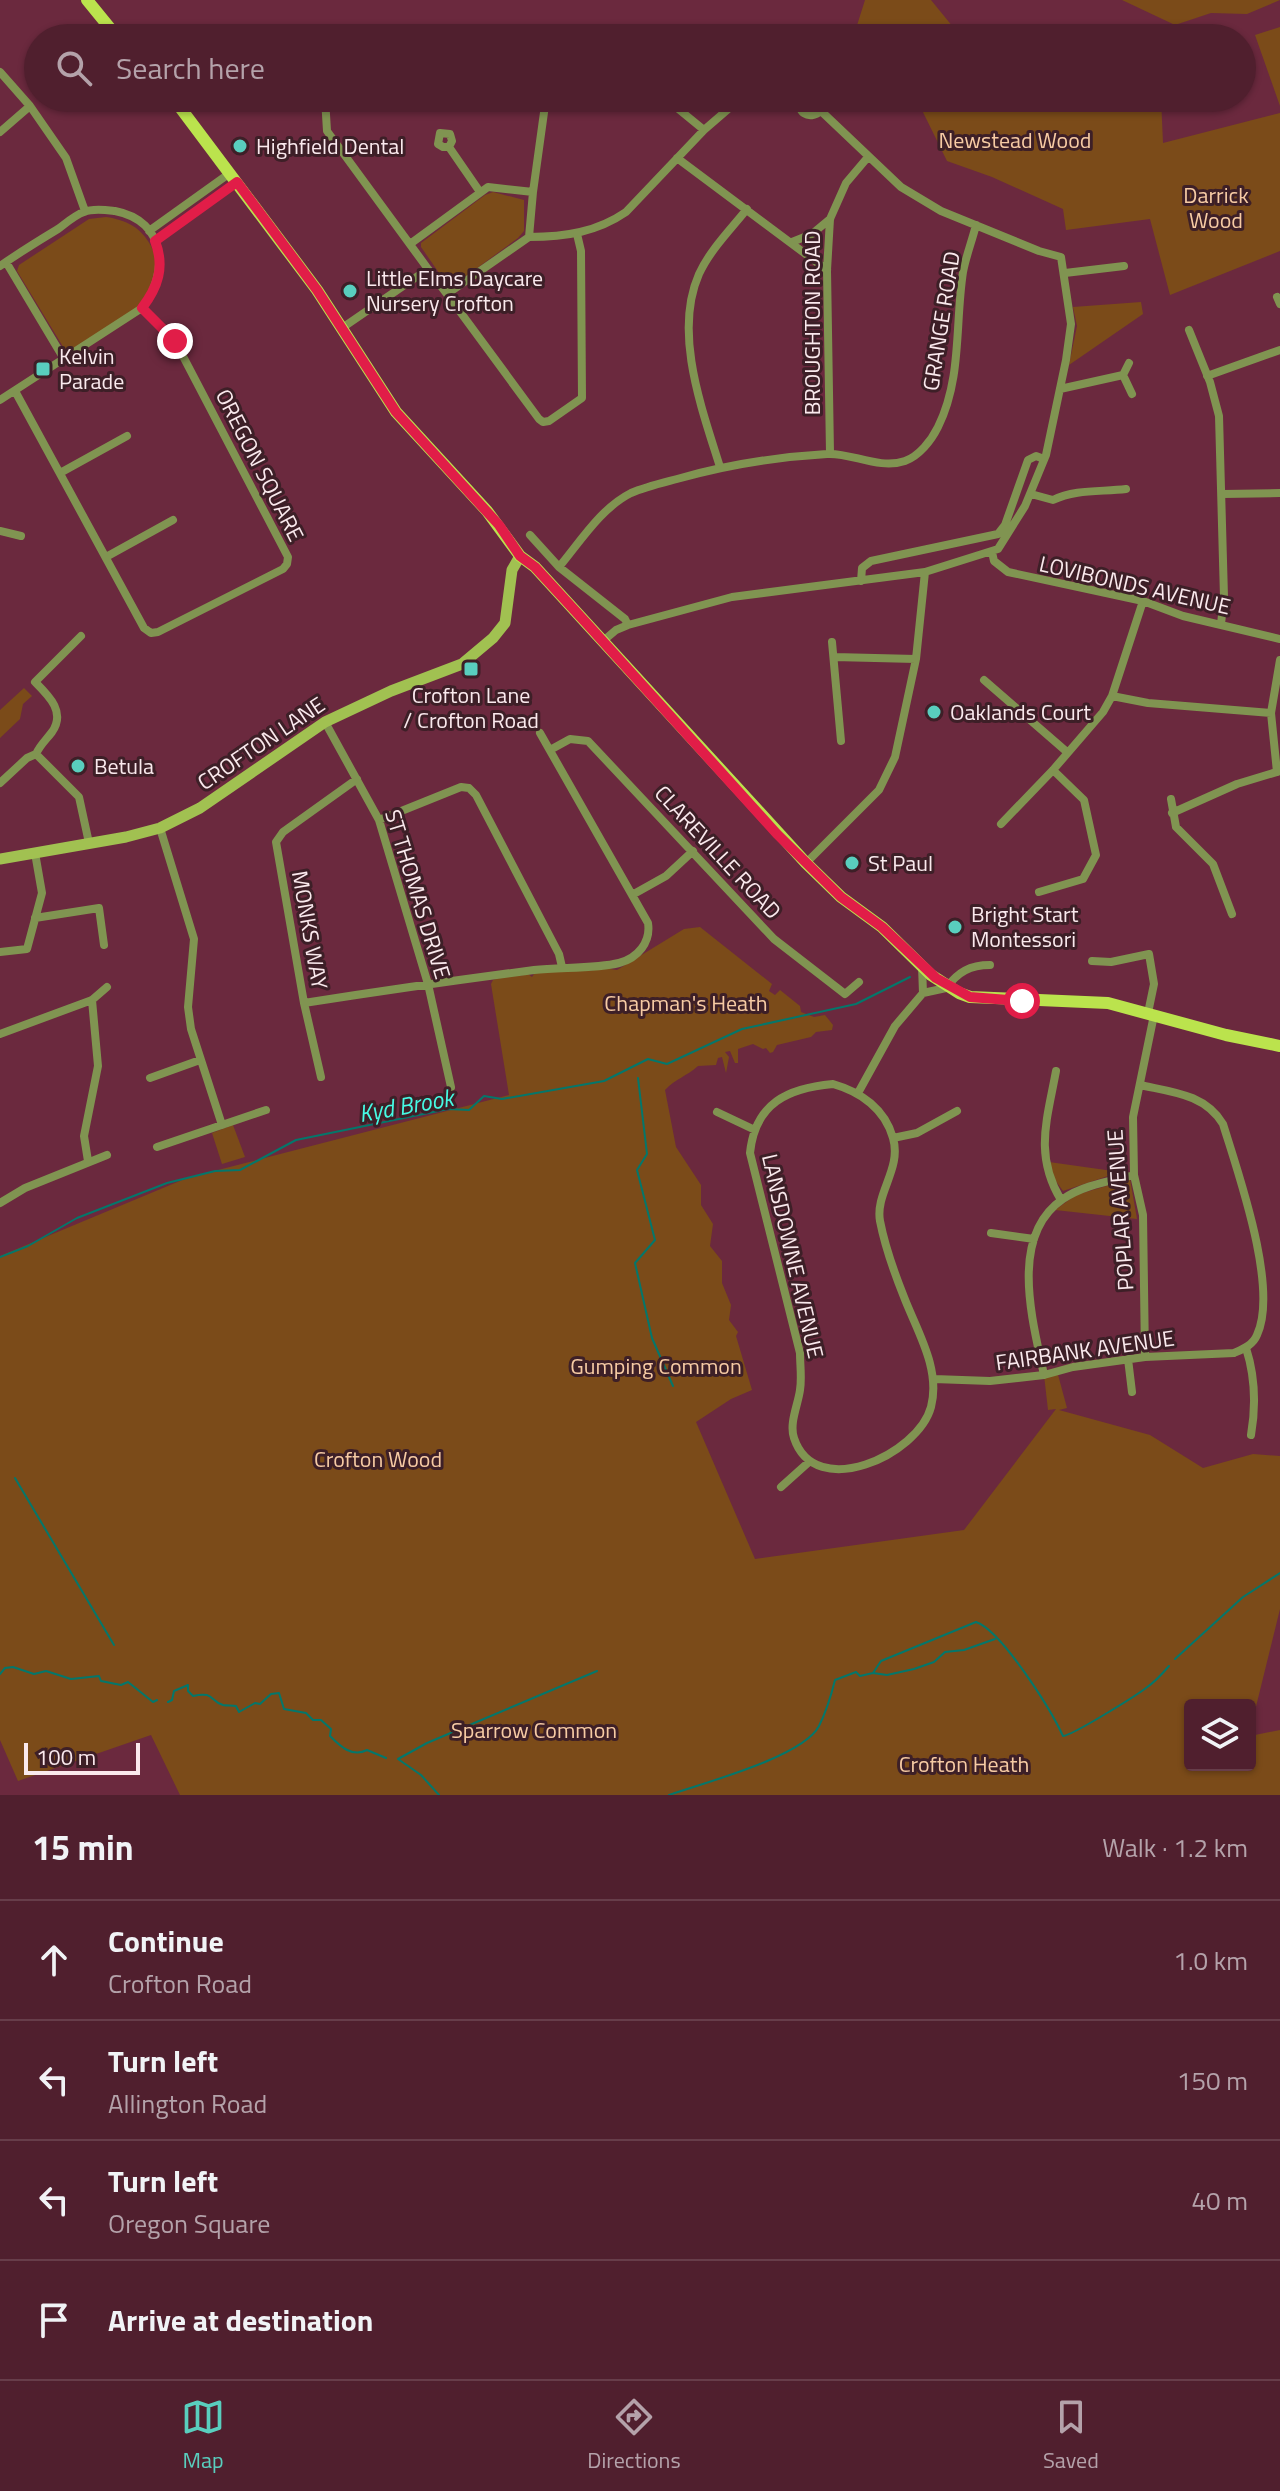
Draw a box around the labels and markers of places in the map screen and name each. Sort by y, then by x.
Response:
place label: Highfield Dental [256,129,404,163]
marker: Highfield Dental [231,137,249,155]
place label: Little Elms Daycare Nursery Crofton [366,261,543,320]
marker: Little Elms Daycare Nursery Crofton [341,282,359,300]
place label: Kelvin Parade [59,339,124,398]
marker: Kelvin Parade [34,360,52,378]
marker: Crofton Lane / Crofton Road [462,660,480,678]
place label: Crofton Lane / Crofton Road [403,678,539,737]
place label: Oaklands Court [950,695,1091,729]
marker: Oaklands Court [925,703,943,721]
place label: Betula [94,749,154,783]
marker: Betula [69,757,87,775]
place label: St Paul [868,846,933,880]
marker: St Paul [843,854,861,872]
place label: Bright Start Montessori [971,897,1079,956]
marker: Bright Start Montessori [946,918,964,936]

